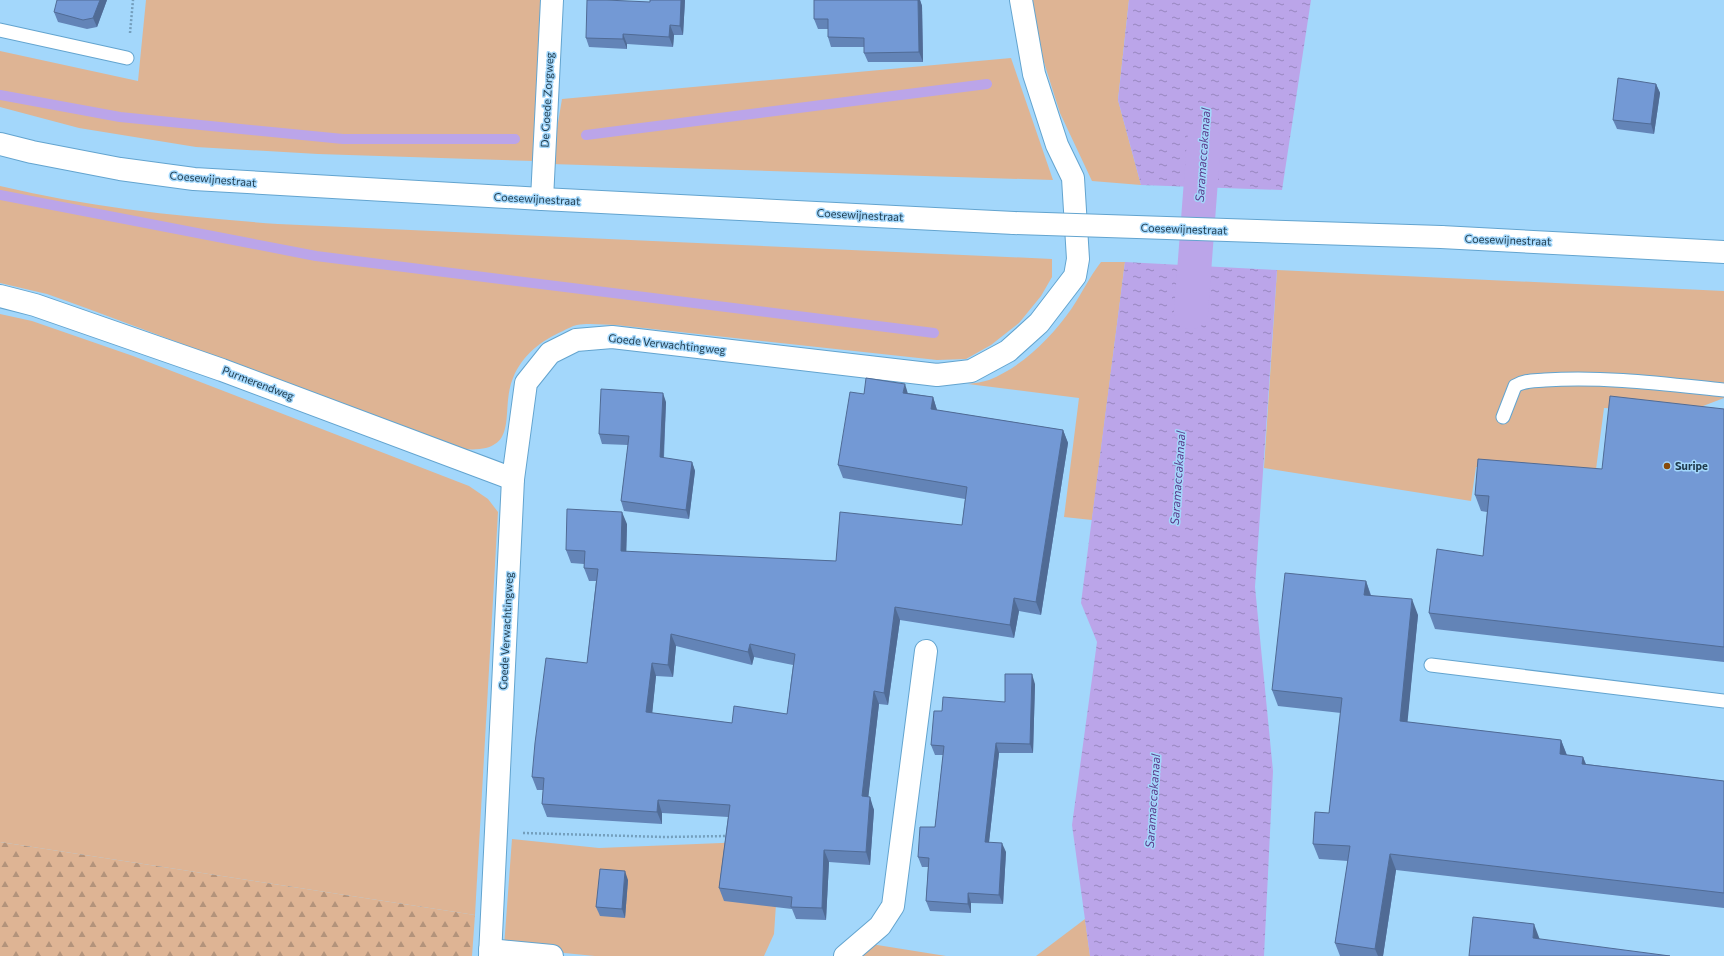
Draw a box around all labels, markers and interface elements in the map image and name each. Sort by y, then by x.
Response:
street label: De Goede Zorgweg [538,52,555,148]
water label: Saramaccakanaal [1192,106,1212,202]
street label: Coesewijnestraat [169,168,257,189]
street label: Coesewijnestraat [493,190,581,207]
street label: Coesewijnestraat [816,206,904,223]
street label: Coesewijnestraat [1140,220,1228,237]
street label: Coesewijnestraat [1464,231,1552,248]
street label: Goede Verwachtingweg [608,331,726,356]
street label: Purmerendweg [220,363,296,402]
water label: Saramaccakanaal [1167,429,1187,525]
place label: Suripe [1675,459,1708,472]
marker: Suripe [1662,461,1672,471]
street label: Goede Verwachtingweg [496,572,515,690]
water label: Saramaccakanaal [1142,752,1162,848]

